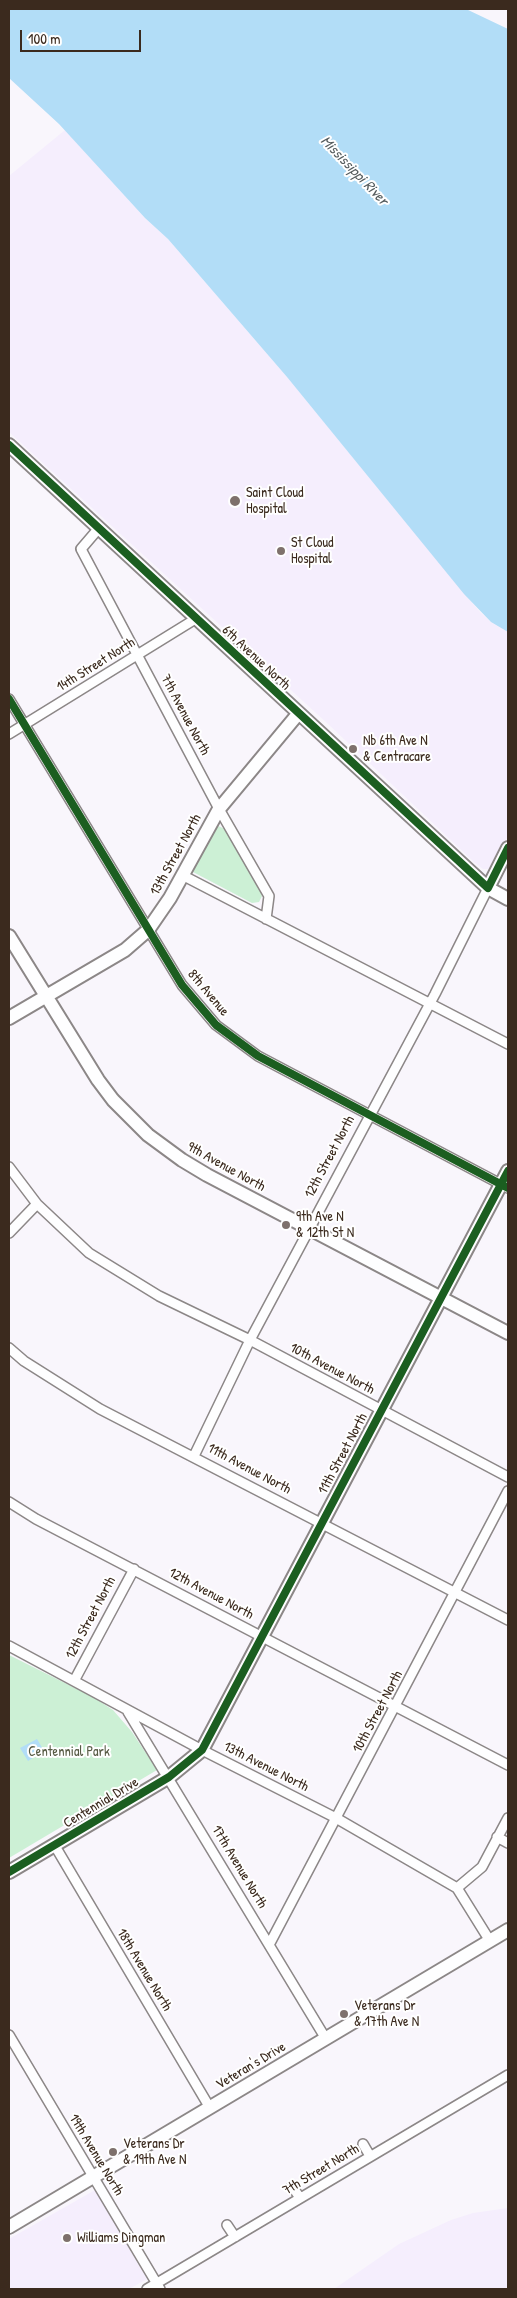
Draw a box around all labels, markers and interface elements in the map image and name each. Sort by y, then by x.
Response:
scale bar [22,20,144,52]
text: 100 m [28,28,61,49]
water label: Mississippi River [316,132,392,210]
place label: Saint Cloud Hospital [246,485,304,518]
marker: Saint Cloud Hospital [228,494,242,508]
place label: St Cloud Hospital [291,535,334,568]
marker: St Cloud Hospital [275,545,287,557]
street label: 6th Avenue North [218,622,294,694]
street label: 14th Street North [54,634,138,696]
street label: 7th Avenue North [157,672,213,758]
place label: Nb 6th Ave N & Centracare [363,733,431,766]
marker: Nb 6th Ave N & Centracare [347,743,359,755]
street label: 13th Street North [147,811,205,899]
street label: 8th Avenue [184,966,232,1020]
street label: 12th Street North [301,1113,359,1201]
street label: 9th Avenue North [184,1139,268,1195]
place label: 9th Ave N & 12th St N [296,1209,354,1242]
marker: 9th Ave N & 12th St N [280,1219,292,1231]
street label: 10th Avenue North [287,1340,377,1398]
street label: 11th Street North [315,1411,371,1497]
street label: 11th Avenue North [204,1440,294,1498]
street label: 12th Avenue North [166,1565,256,1623]
street label: 12th Street North [62,1574,120,1662]
street label: 10th Street North [349,1668,407,1756]
street label: 13th Avenue North [221,1738,311,1796]
park label: Centennial Park [28,1744,110,1760]
street label: Centennial Drive [60,1774,142,1832]
street label: 17th Avenue North [208,1822,270,1912]
street label: 18th Avenue North [113,1926,175,2014]
place label: Veterans Dr & 17th Ave N [354,1998,419,2030]
marker: Veterans Dr & 17th Ave N [338,2008,350,2020]
street label: Veteran's Drive [213,2039,289,2093]
street label: 19th Avenue North [65,2111,127,2199]
place label: Veterans Dr & 19th Ave N [123,2136,186,2168]
street label: 7th Street North [280,2141,362,2199]
marker: Veterans Dr & 19th Ave N [107,2146,119,2158]
place label: Williams Dingman [77,2230,165,2246]
marker: Williams Dingman [61,2232,73,2244]

